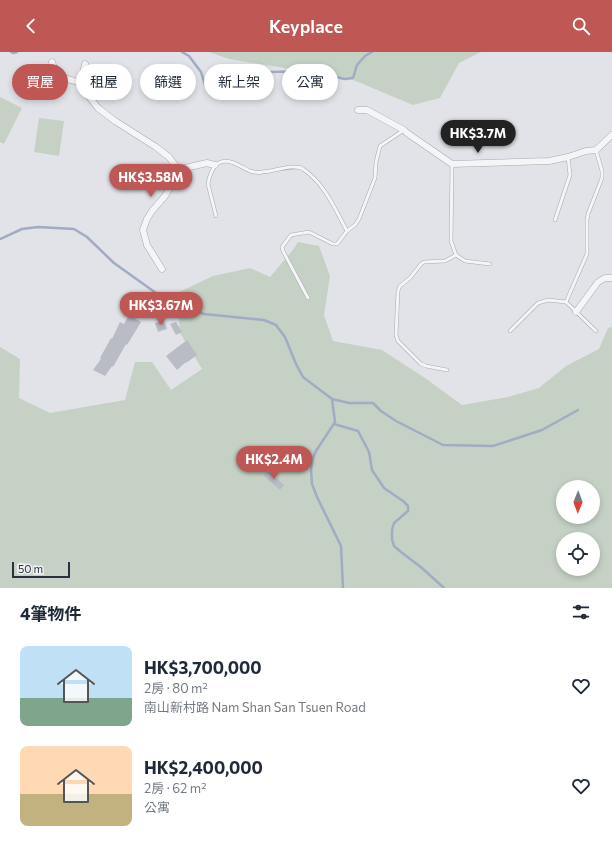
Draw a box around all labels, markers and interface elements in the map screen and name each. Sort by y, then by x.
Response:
icon: back [20,15,42,37]
text: Keyplace [269,15,343,37]
icon: search [570,15,592,37]
chip: 買屋 [12,64,68,100]
chip: 租屋 [76,64,132,100]
chip: 篩選 [140,64,196,100]
chip: 新上架 [204,64,274,100]
chip: 公寓 [282,64,338,100]
pin: HK$3.7M [441,120,515,154]
text: HK$3.7M [450,125,506,141]
pin: HK$3.58M [110,164,192,198]
text: HK$3.58M [118,169,184,185]
pin: HK$3.67M [120,292,202,326]
text: HK$3.67M [129,297,193,313]
pin: HK$2.4M [237,446,311,480]
text: HK$2.4M [245,451,303,467]
north arrow [556,480,600,524]
map controls [556,480,600,576]
button: locate [556,532,600,576]
scale bar [12,560,70,579]
text: 50 m [18,562,43,575]
icon: filters [570,601,592,623]
text: 4筆物件 [20,603,81,624]
text: HK$3,700,000 [144,657,262,678]
icon: home [52,662,100,710]
icon: heart [570,675,592,697]
text: 2房 · 80 m² [144,680,208,696]
text: 南山新村路 Nam Shan San Tsuen Road [144,699,366,715]
text: HK$2,400,000 [144,757,263,778]
icon: home [52,762,100,810]
icon: heart [570,775,592,797]
text: 2房 · 62 m² [144,780,206,796]
text: 公寓 [144,799,170,815]

